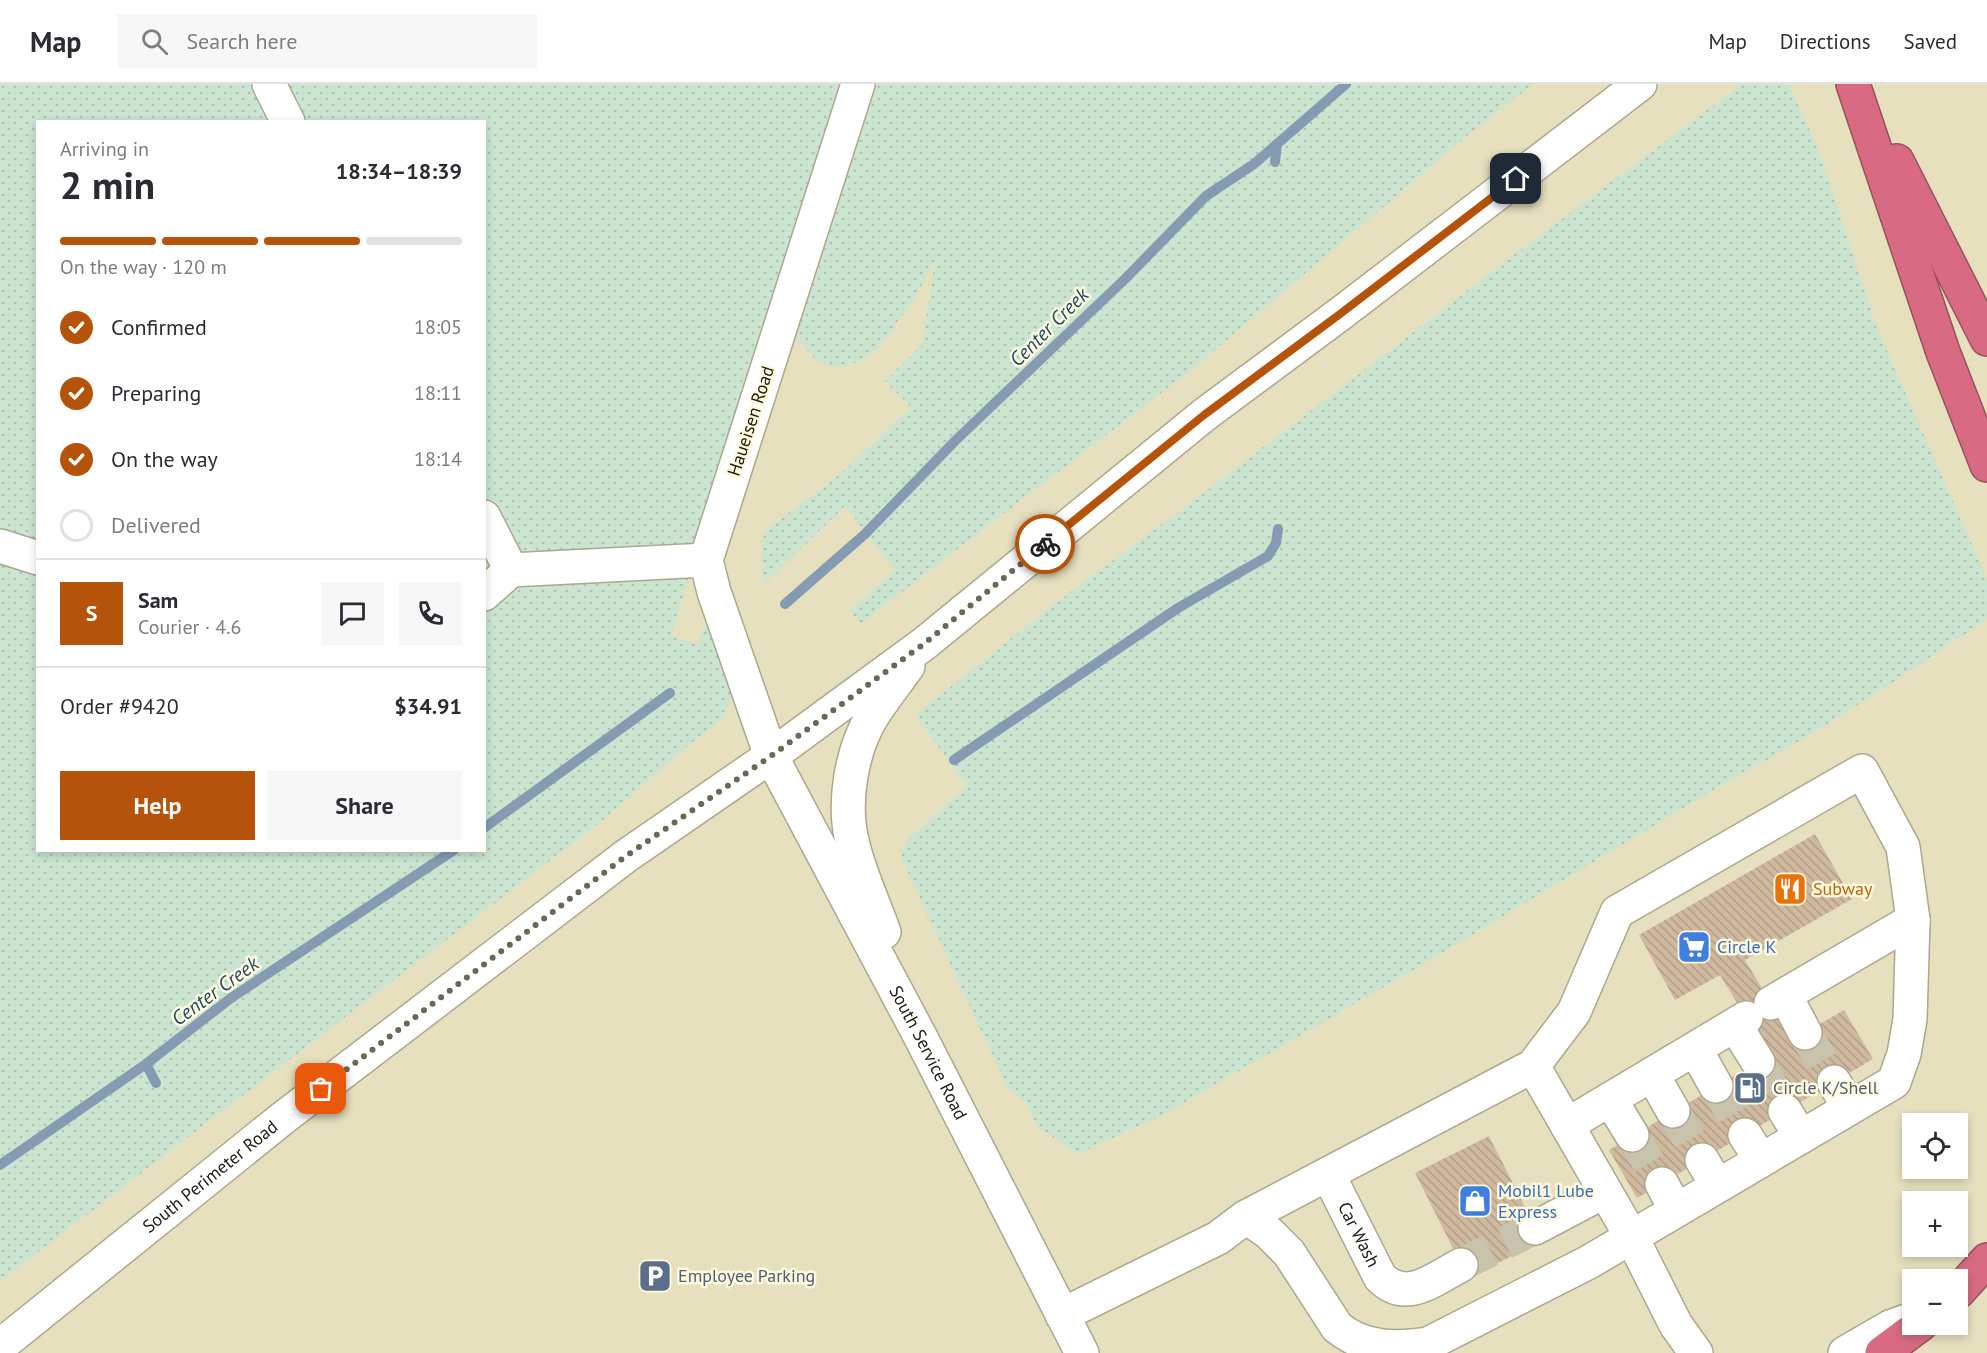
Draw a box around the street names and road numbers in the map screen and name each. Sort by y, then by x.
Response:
street label: Haueisen Road [722,363,779,479]
street label: South Service Road [884,981,973,1123]
street label: South Perimeter Road [138,1115,282,1238]
street label: Car Wash [1333,1198,1385,1271]

